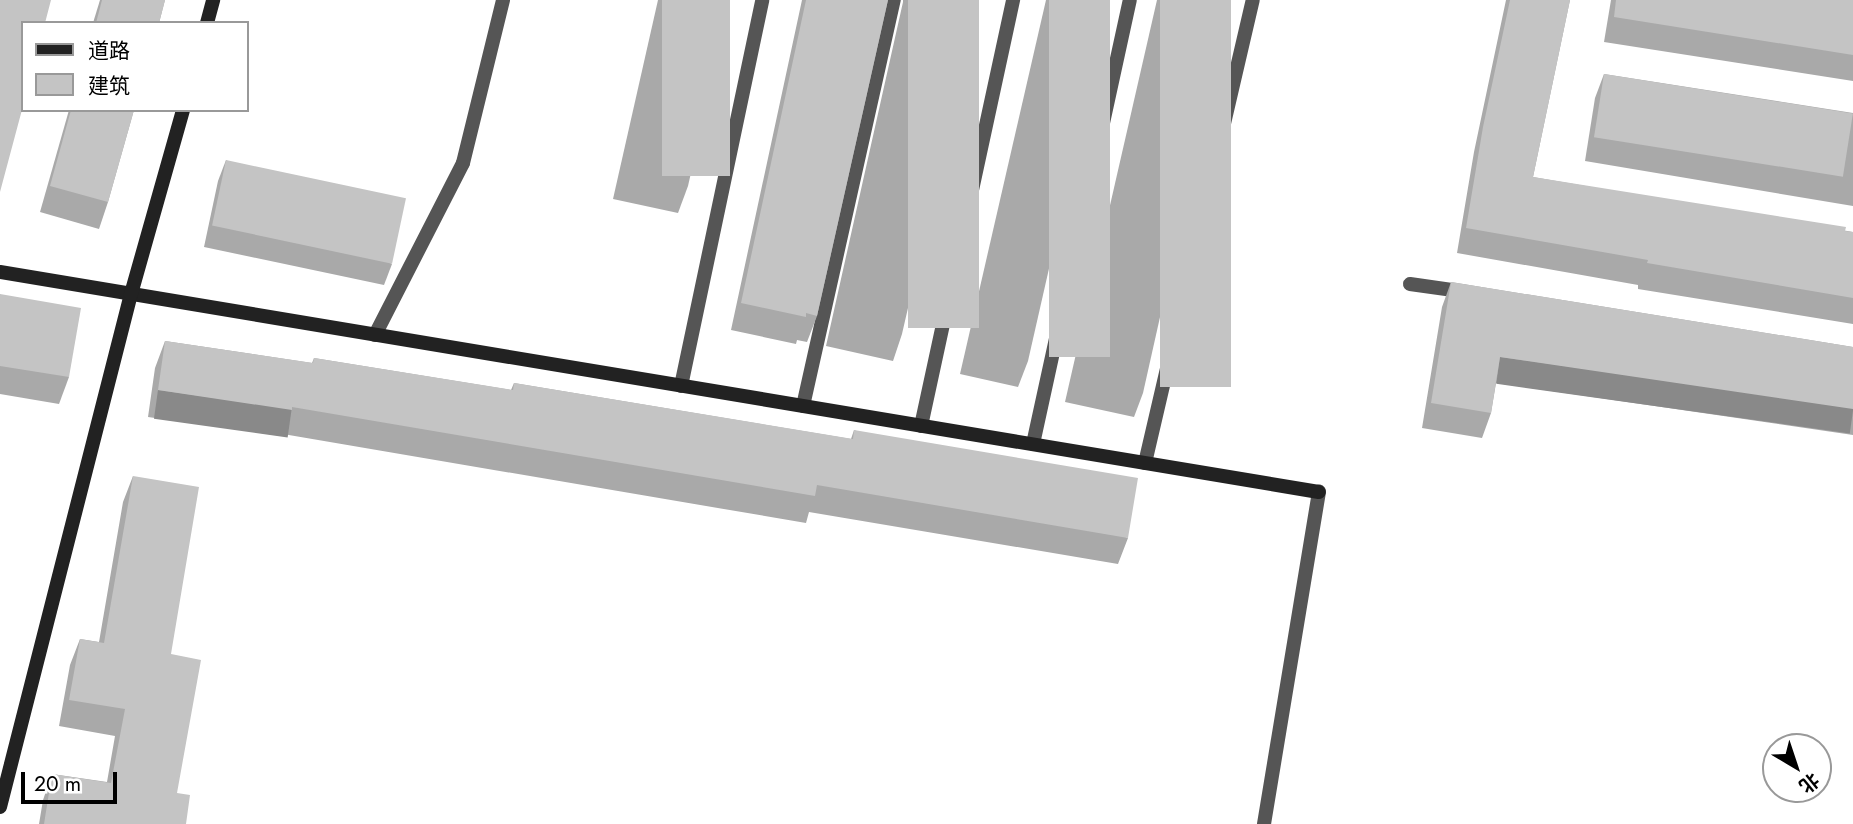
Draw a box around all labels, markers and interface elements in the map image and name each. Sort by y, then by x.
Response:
legend [21,21,248,112]
text: 道路 [88,36,130,66]
text: 建筑 [88,71,130,101]
north arrow [1762,733,1832,803]
scale bar [24,758,121,802]
text: 北 [1793,767,1825,800]
text: 20 m [34,769,81,799]

